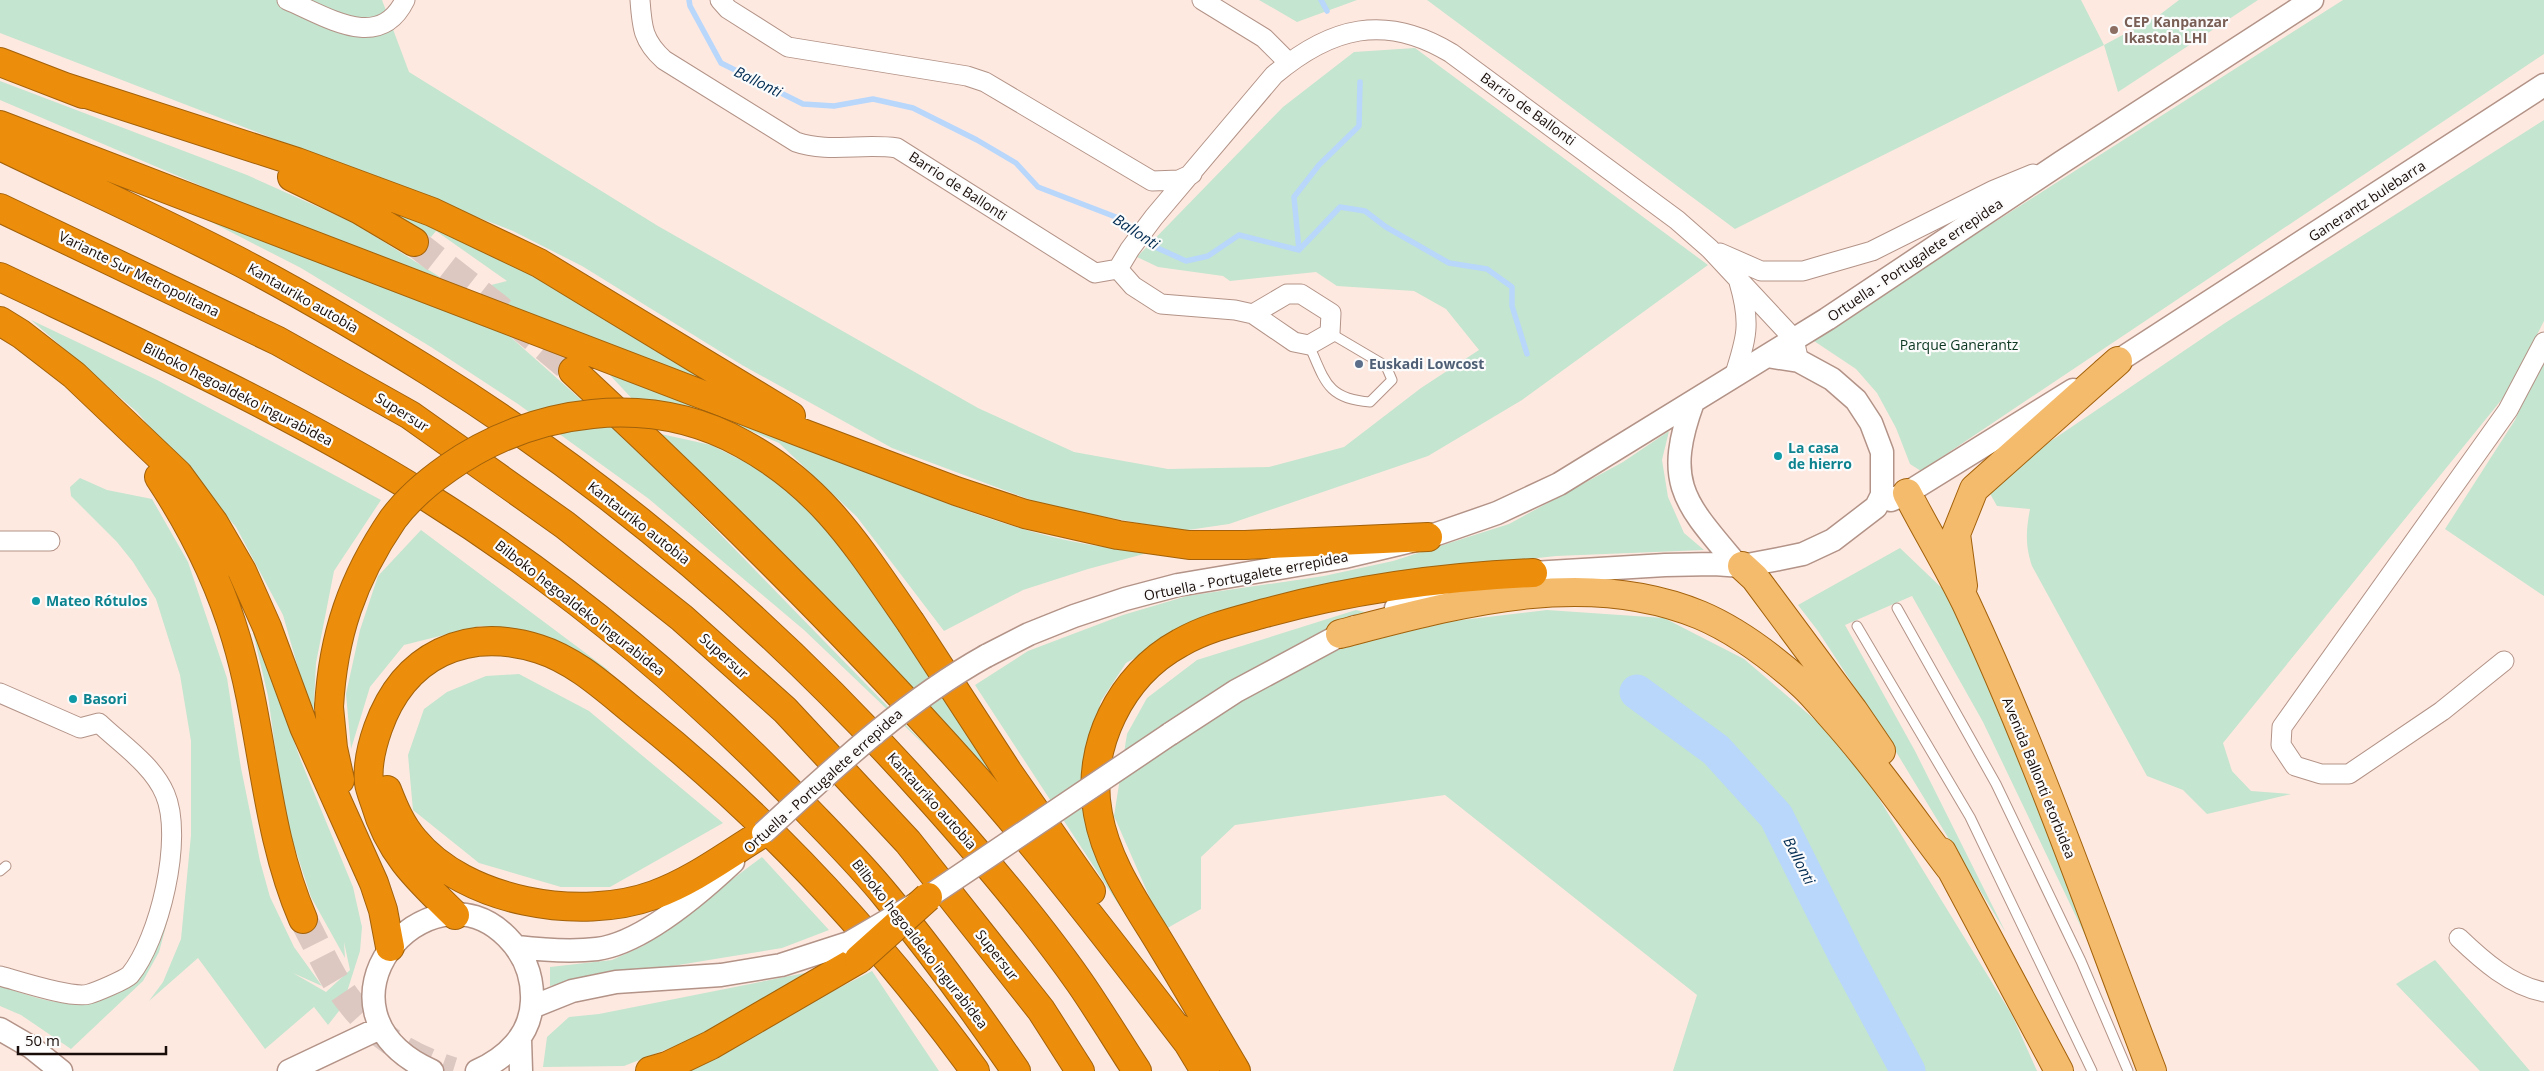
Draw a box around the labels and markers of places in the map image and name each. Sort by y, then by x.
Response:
place label: CEP Kanpanzar Ikastola LHI [2124,12,2229,47]
marker: CEP Kanpanzar Ikastola LHI [2108,24,2120,36]
place label: Euskadi Lowcost [1369,354,1484,373]
marker: Euskadi Lowcost [1353,358,1365,370]
place label: La casa de hierro [1788,438,1852,473]
marker: La casa de hierro [1772,450,1784,462]
place label: Mateo Rótulos [46,591,147,610]
marker: Mateo Rótulos [30,595,42,607]
place label: Basori [83,689,127,708]
marker: Basori [67,693,79,705]

